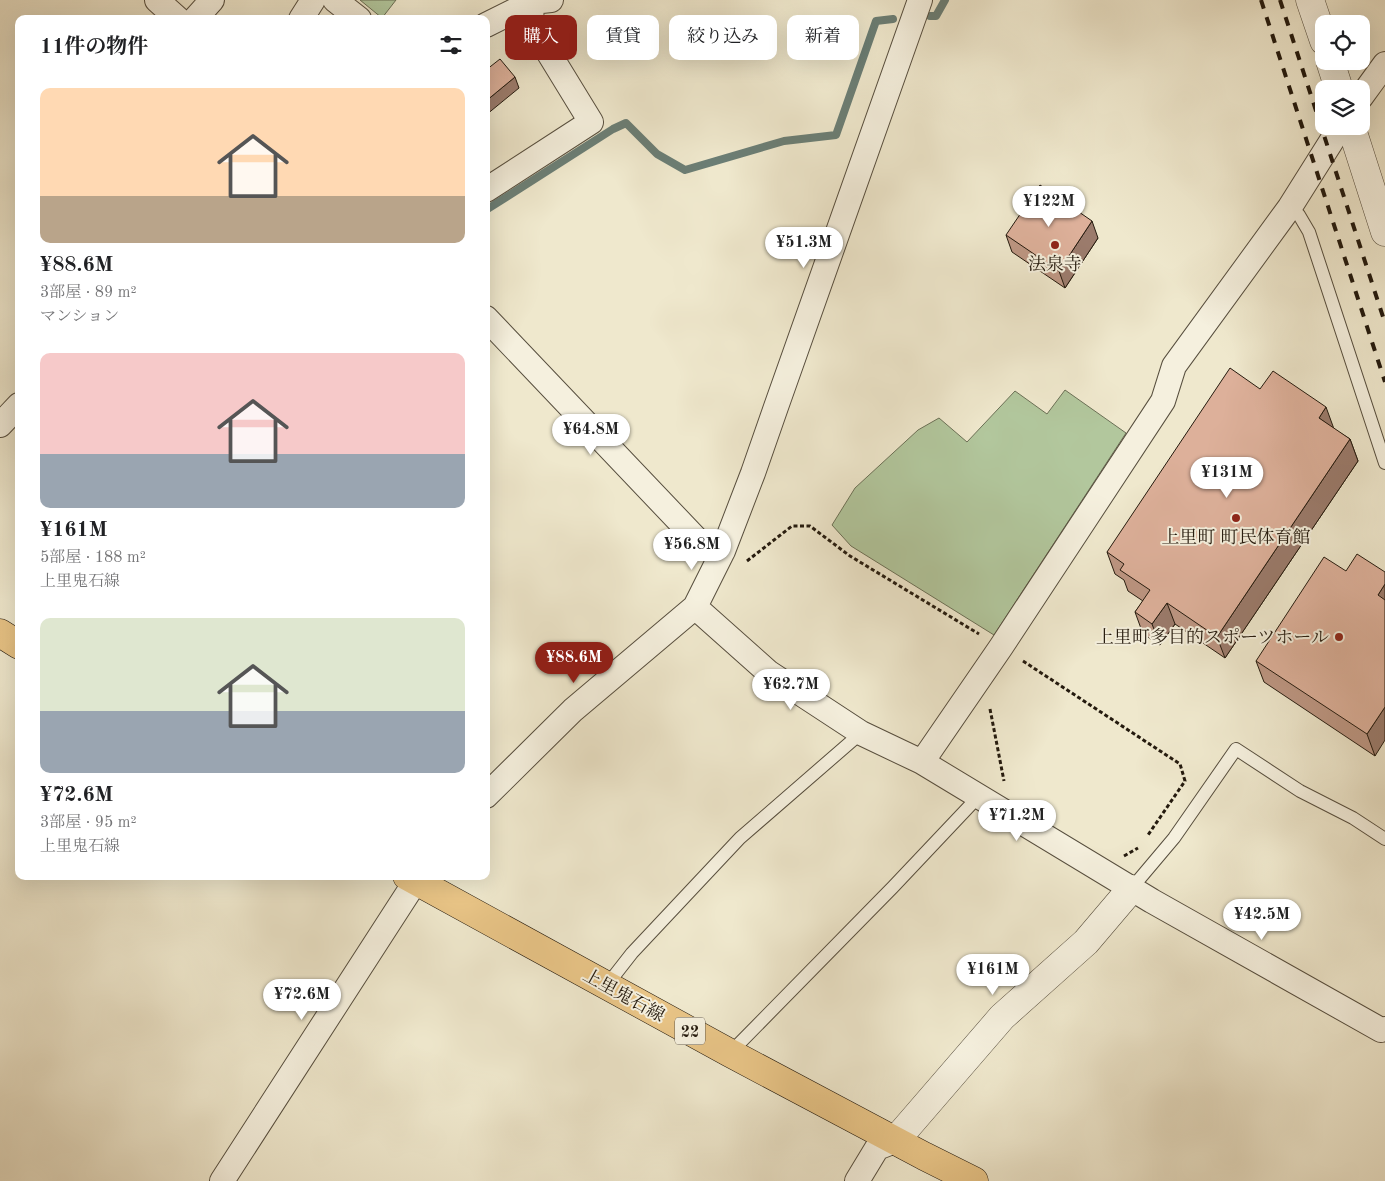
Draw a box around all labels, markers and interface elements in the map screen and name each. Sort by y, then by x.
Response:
chip: 購入 [505,15,577,60]
chip: 賃貸 [587,15,659,60]
chip: 絞り込み [669,15,777,60]
chip: 新着 [787,15,859,60]
map controls [1315,15,1370,135]
button: locate [1315,15,1370,70]
icon: filters [437,31,465,59]
text: 11件の物件 [40,37,148,58]
button: layers [1315,80,1370,135]
icon: home [208,121,298,211]
pin: ¥122M [1014,186,1084,228]
text: ¥122M [1023,194,1075,210]
pin: ¥51.3M [763,226,845,269]
text: ¥51.3M [776,235,832,251]
marker: 法泉寺 [1049,239,1061,251]
place label: 法泉寺 [1028,254,1082,274]
text: ¥88.6M [40,255,113,276]
text: 3部屋 · 89 m² [40,285,137,301]
text: マンション [40,309,119,325]
icon: home [208,386,298,476]
pin: ¥64.8M [550,414,632,456]
text: ¥64.8M [563,422,619,438]
pin: ¥131M [1192,456,1262,499]
text: ¥131M [1201,465,1253,481]
marker: 上里町 町民体育館 [1230,512,1242,524]
text: ¥161M [40,520,107,541]
place label: 上里町 町民体育館 [1161,527,1311,547]
pin: ¥56.8M [651,528,733,571]
text: ¥56.8M [664,537,720,553]
text: 5部屋 · 188 m² [40,550,146,566]
text: 上里鬼石線 [40,574,120,590]
place label: 上里町多目的スポーツホール [1096,627,1329,647]
marker: 上里町多目的スポーツホール [1333,631,1345,643]
pin: ¥88.6M [533,642,615,684]
text: ¥88.6M [546,650,602,666]
icon: home [208,651,298,741]
pin: ¥62.7M [750,668,832,711]
text: ¥62.7M [763,677,819,693]
text: ¥72.6M [40,785,113,806]
pin: ¥71.2M [976,800,1058,842]
text: ¥71.2M [989,808,1045,824]
text: 3部屋 · 95 m² [40,815,137,831]
text: 上里鬼石線 [40,839,120,855]
pin: ¥42.5M [1221,898,1303,941]
text: ¥42.5M [1234,907,1290,923]
pin: ¥161M [958,954,1028,996]
text: ¥161M [967,962,1019,978]
street label: 上里鬼石線 [580,964,668,1026]
pin: ¥72.6M [261,978,343,1021]
text: ¥72.6M [274,987,330,1003]
road number: 22 [675,1018,705,1044]

